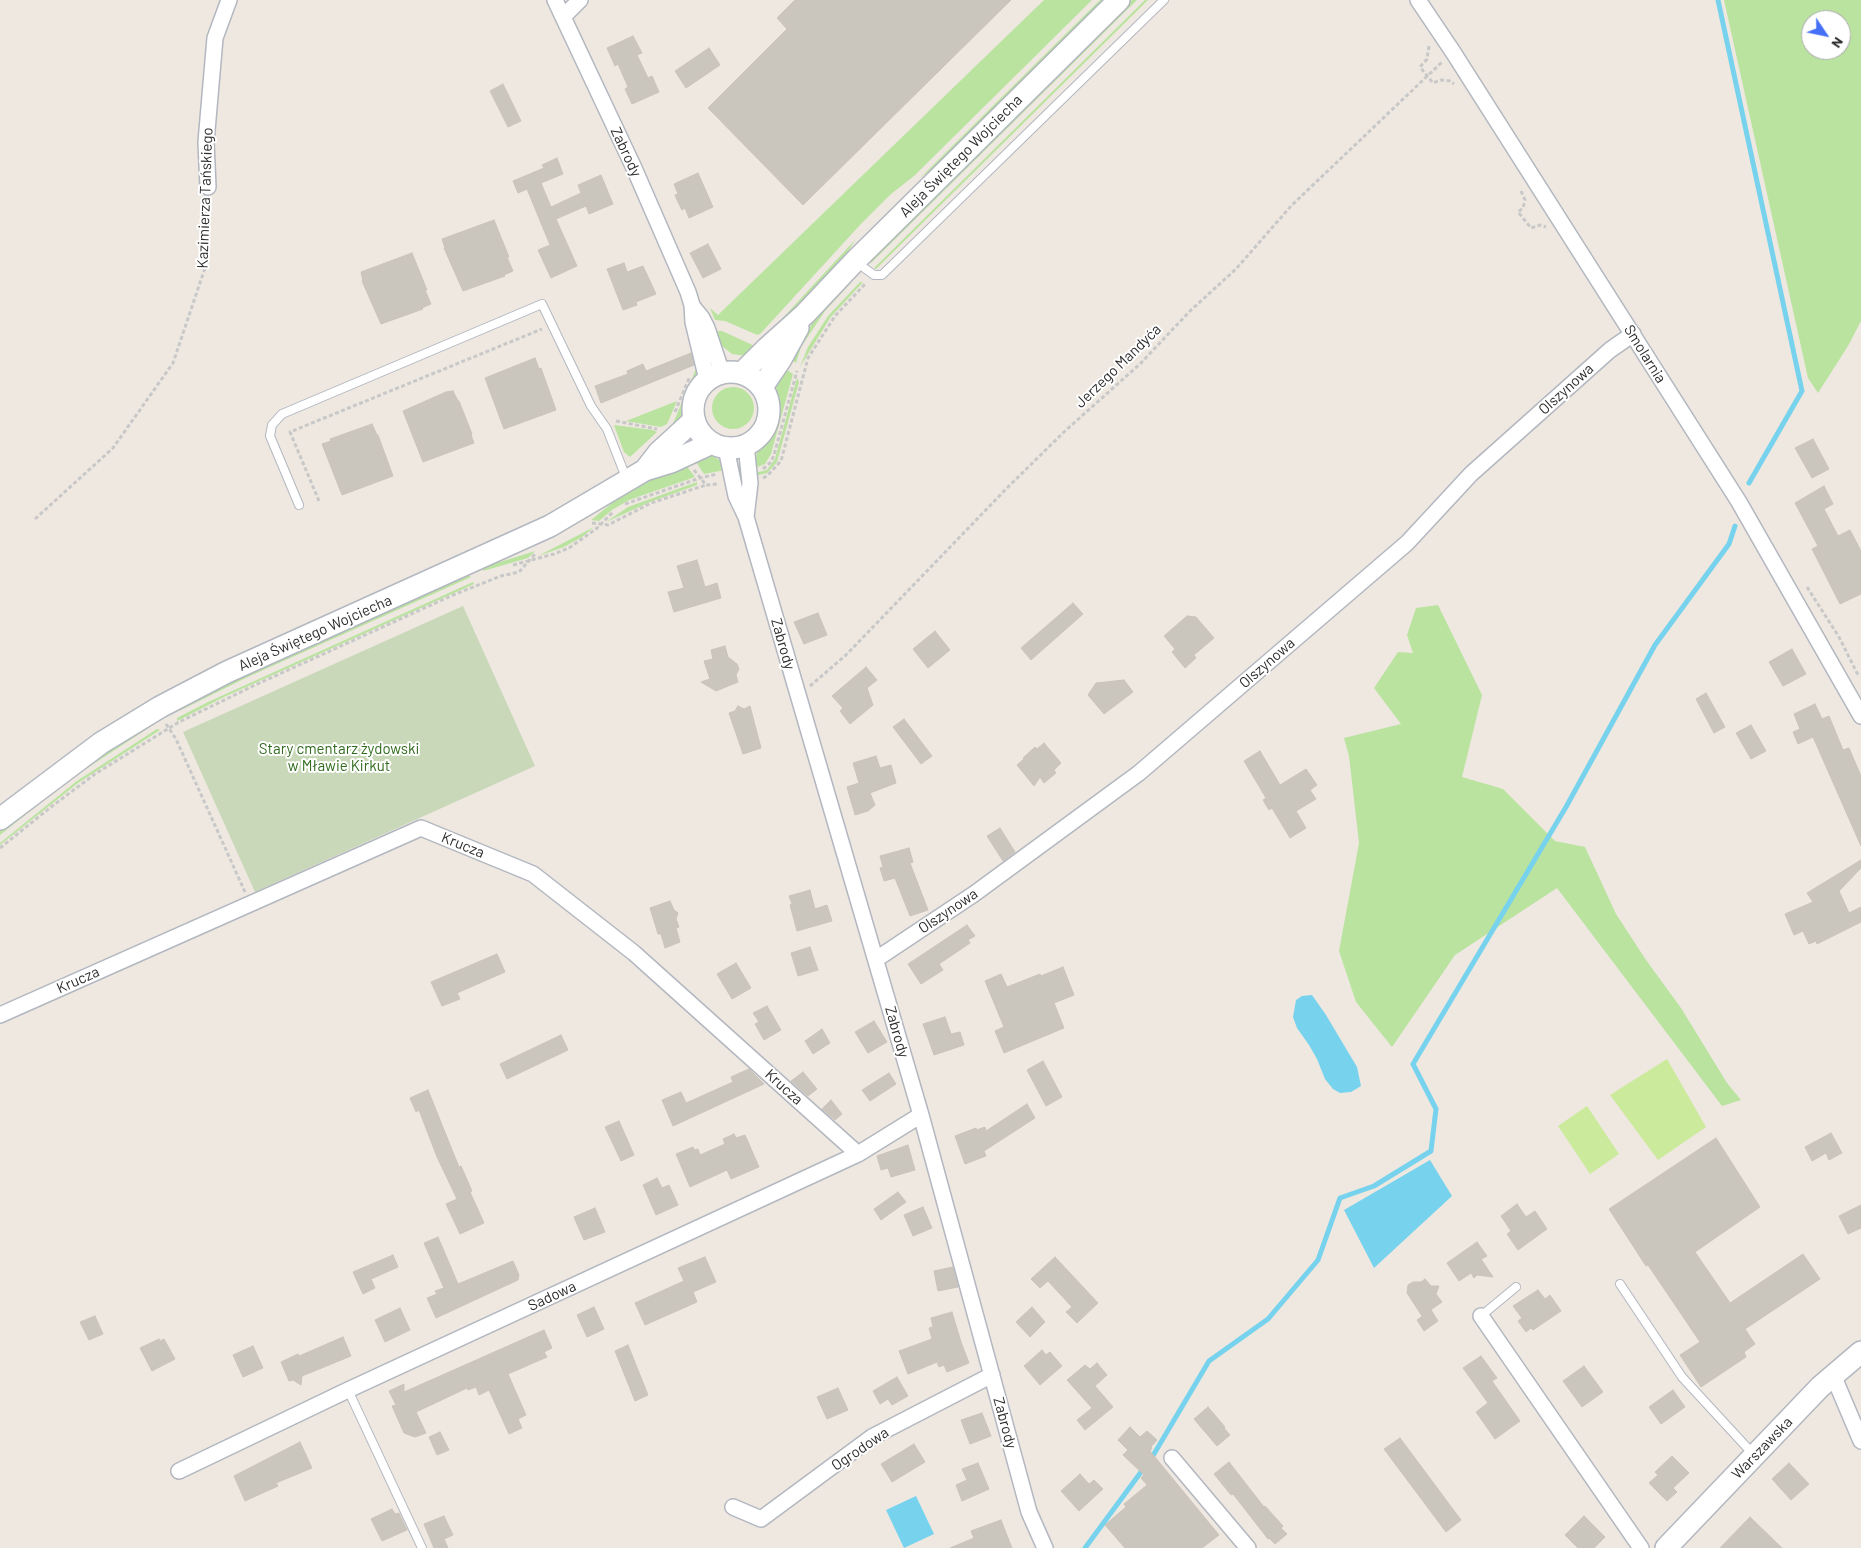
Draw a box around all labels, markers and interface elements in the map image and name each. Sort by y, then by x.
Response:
north arrow [1801,10,1851,60]
text: N [1828,34,1848,52]
street label: Aleja Świętego Wojciecha [896,91,1026,221]
street label: Zabrody [607,124,645,180]
street label: Kazimierza Tańskiego [194,127,216,269]
street label: Jerzego Mandyća [1071,320,1165,412]
street label: Smolarnia [1620,322,1670,386]
street label: Olszynowa [1535,360,1597,418]
street label: Aleja Świętego Wojciecha [235,591,395,675]
street label: Zabrody [767,616,799,672]
street label: Olszynowa [1236,634,1298,692]
park label: Stary cmentarz żydowski w Mławie Kirkut [259,740,419,775]
street label: Krucza [439,828,487,862]
street label: Olszynowa [915,885,981,937]
street label: Krucza [54,963,102,997]
street label: Zabrody [881,1004,913,1060]
street label: Krucza [761,1065,807,1109]
street label: Sadowa [525,1277,579,1315]
street label: Zabrody [989,1395,1021,1451]
street label: Warszawska [1728,1413,1796,1483]
street label: Ogrodowa [828,1423,892,1475]

